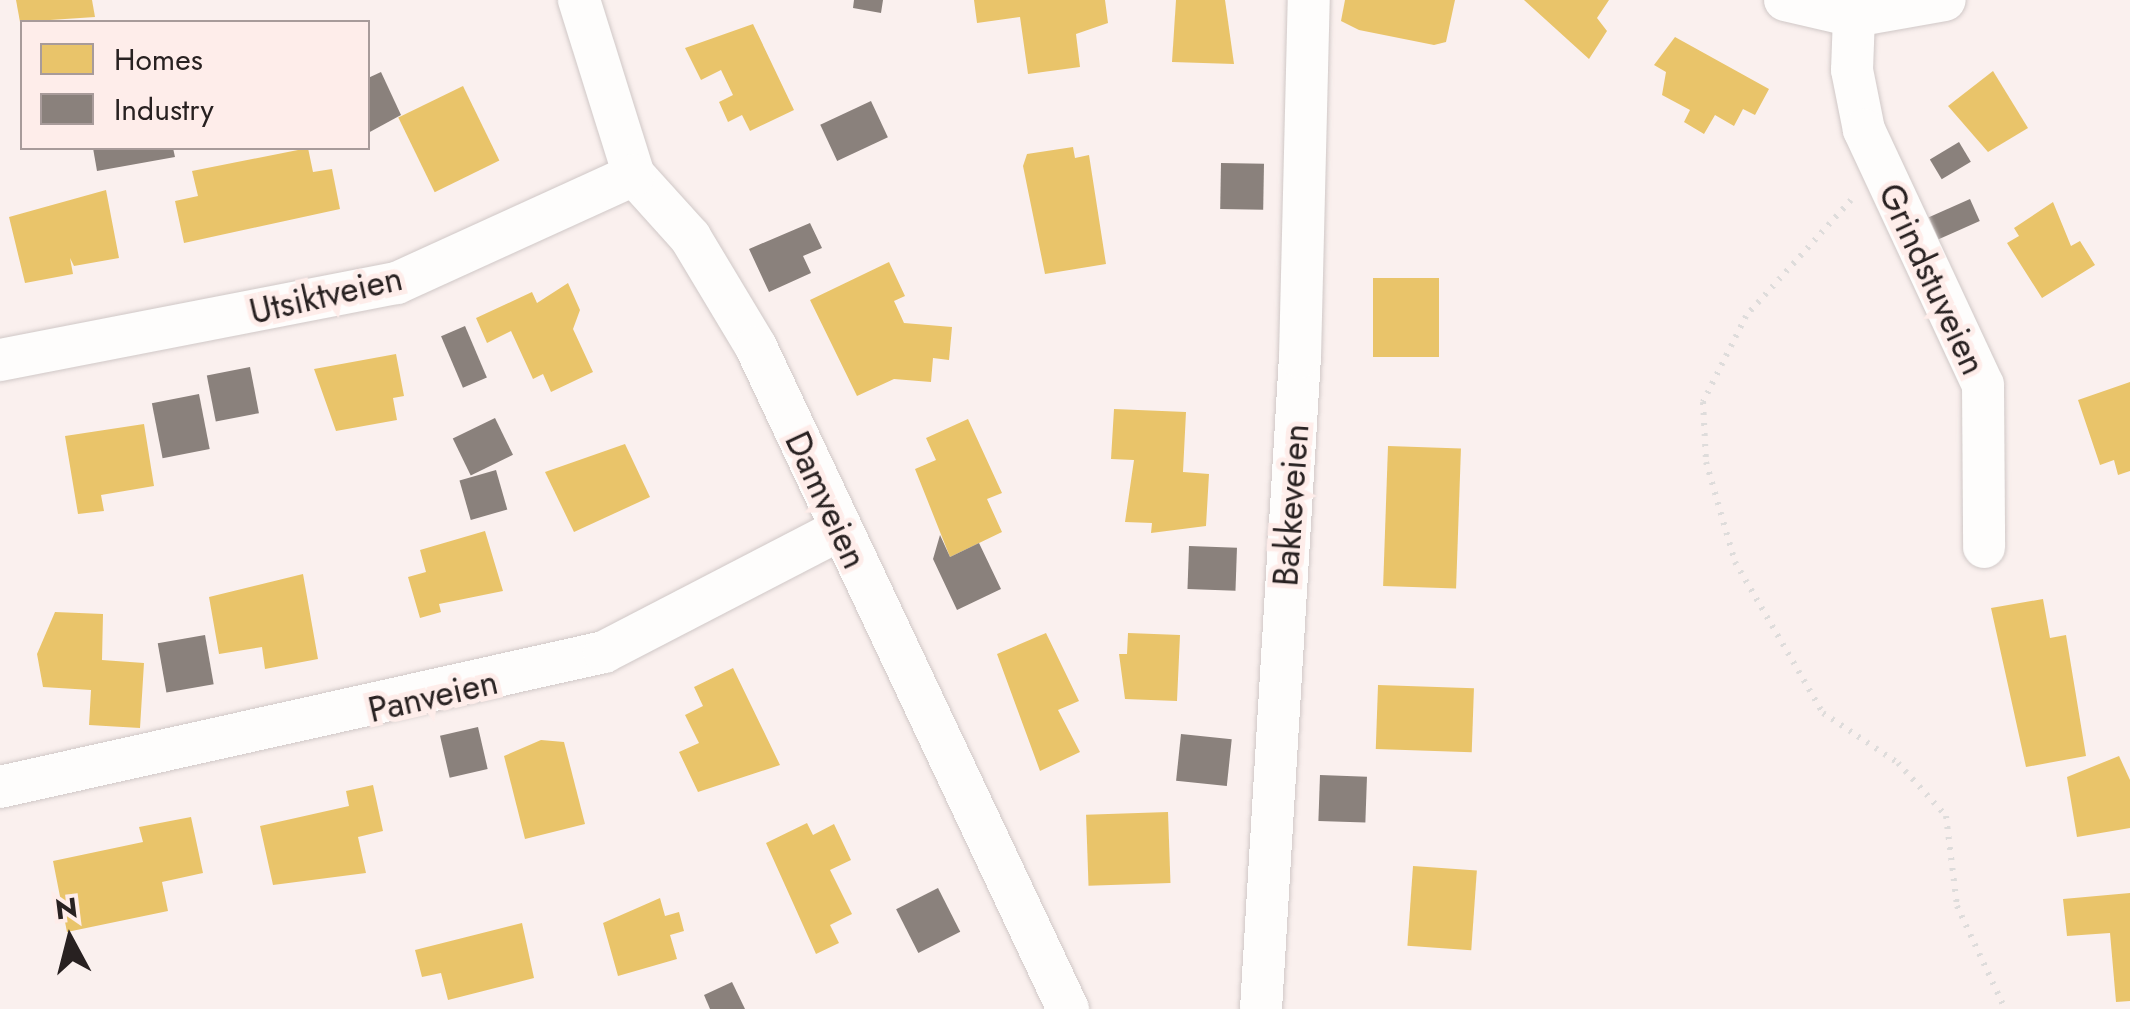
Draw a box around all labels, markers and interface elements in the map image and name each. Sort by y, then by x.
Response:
legend [20,20,370,150]
text: Homes [114,38,203,81]
text: Industry [114,88,214,131]
street label: Grindstuveien [1869,177,1995,381]
street label: Utsiktveien [245,257,407,333]
street label: Bakkeveien [1264,422,1318,588]
street label: Damveien [776,425,876,575]
street label: Panveien [364,661,502,731]
text: N [53,887,80,930]
north arrow [20,889,120,989]

